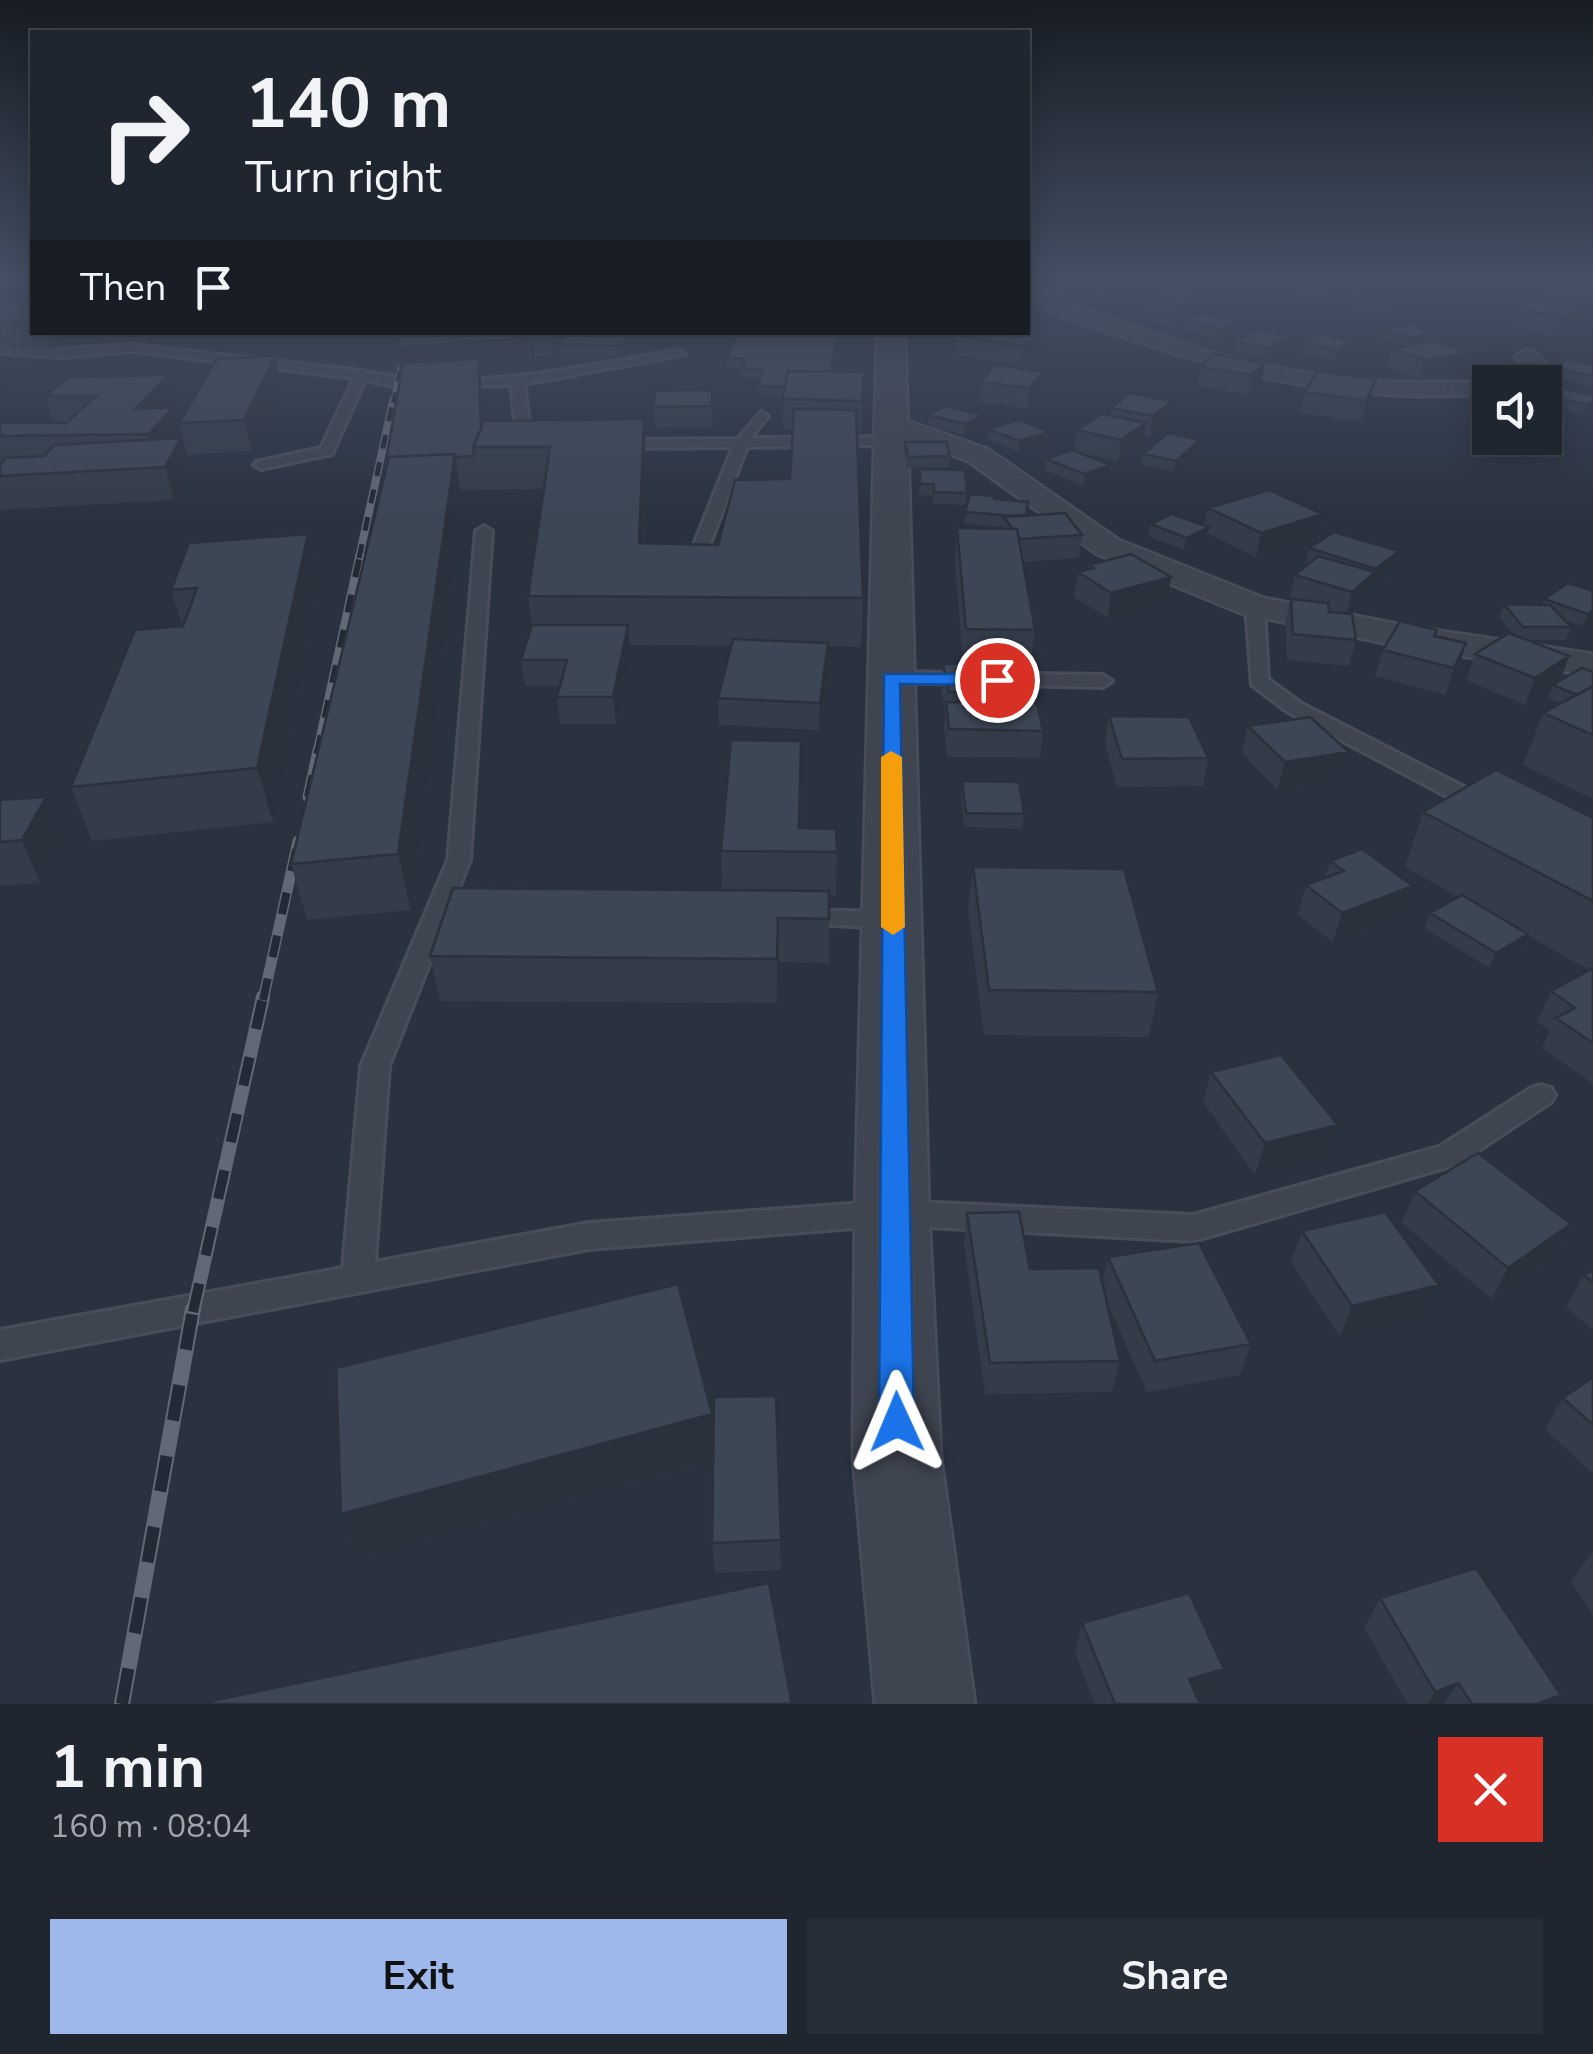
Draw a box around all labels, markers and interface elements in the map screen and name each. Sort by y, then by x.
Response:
text: 140 m [245,56,451,152]
icon: right [80,70,210,200]
text: Turn right [245,147,442,208]
icon: arrive [186,260,241,315]
text: Then [80,262,166,313]
map controls [1472,365,1562,455]
button: sound [1472,365,1562,455]
pin [955,638,1040,723]
icon: arrive [970,653,1025,708]
position arrow [845,1370,949,1474]
text: 1 min [50,1726,205,1808]
button: close [1438,1737,1543,1842]
text: 160 m · 08:04 [50,1805,251,1848]
button: Exit [50,1919,787,2034]
button: Share [807,1919,1543,2034]

